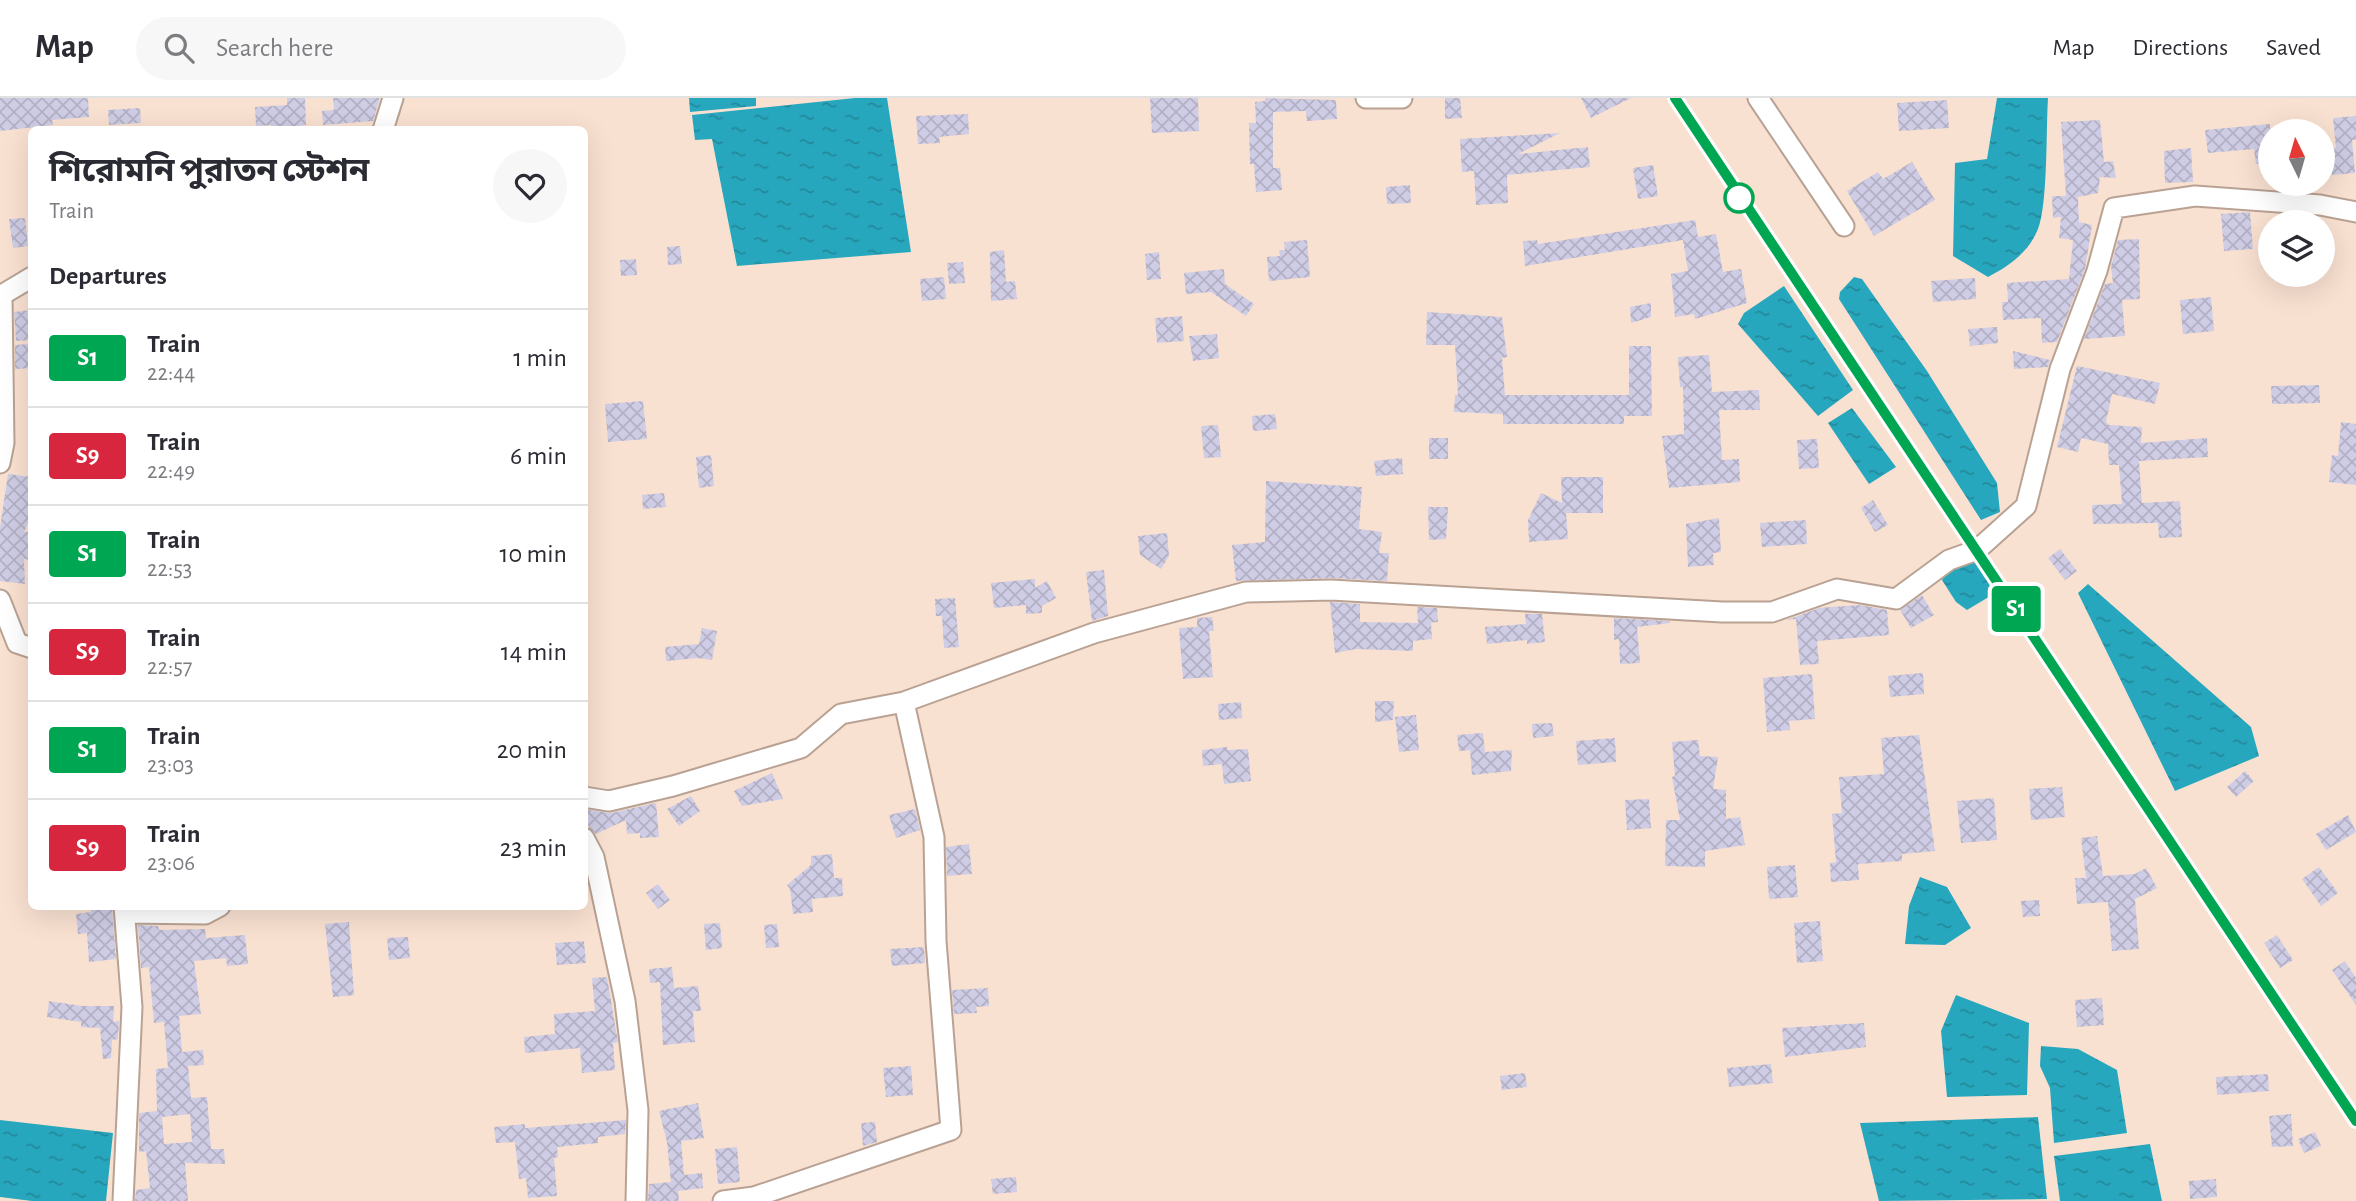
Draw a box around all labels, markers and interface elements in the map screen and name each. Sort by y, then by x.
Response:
search box [136,17,626,80]
icon: search [160,29,198,67]
text: Map [35,31,94,64]
text: Search here [216,35,334,61]
text: Map [2052,36,2094,60]
text: Directions [2132,36,2228,60]
text: Saved [2266,36,2321,60]
north arrow [2258,119,2334,196]
map controls [2258,119,2335,287]
button: heart [493,149,567,223]
text: শিরোমনি পুরাতন স্টেশন [49,155,369,188]
unlabelled marker [1724,183,1754,213]
text: Train [49,200,94,223]
button: layers [2258,210,2335,287]
text: Departures [49,263,167,289]
text: Train [147,331,200,357]
text: 1 min [513,345,567,371]
text: S1 [77,346,98,370]
text: 22:44 [147,362,195,385]
text: Train [147,429,200,455]
text: 6 min [510,443,567,469]
text: S9 [76,444,99,468]
text: 22:49 [147,460,195,483]
text: Train [147,527,200,553]
text: 10 min [500,541,567,567]
text: S1 [77,542,98,566]
text: 22:53 [147,558,192,581]
line badge: S1 [1984,586,2048,632]
text: S1 [2006,597,2026,621]
text: Train [147,625,200,651]
text: 14 min [501,639,567,665]
text: S9 [76,640,99,664]
text: 22:57 [147,656,192,679]
text: Train [147,723,200,749]
text: 20 min [497,737,567,763]
text: S1 [77,738,98,762]
text: 23:03 [147,754,194,777]
text: Train [147,821,200,847]
text: 23 min [500,835,567,861]
text: S9 [76,836,99,860]
text: 23:06 [147,852,195,875]

